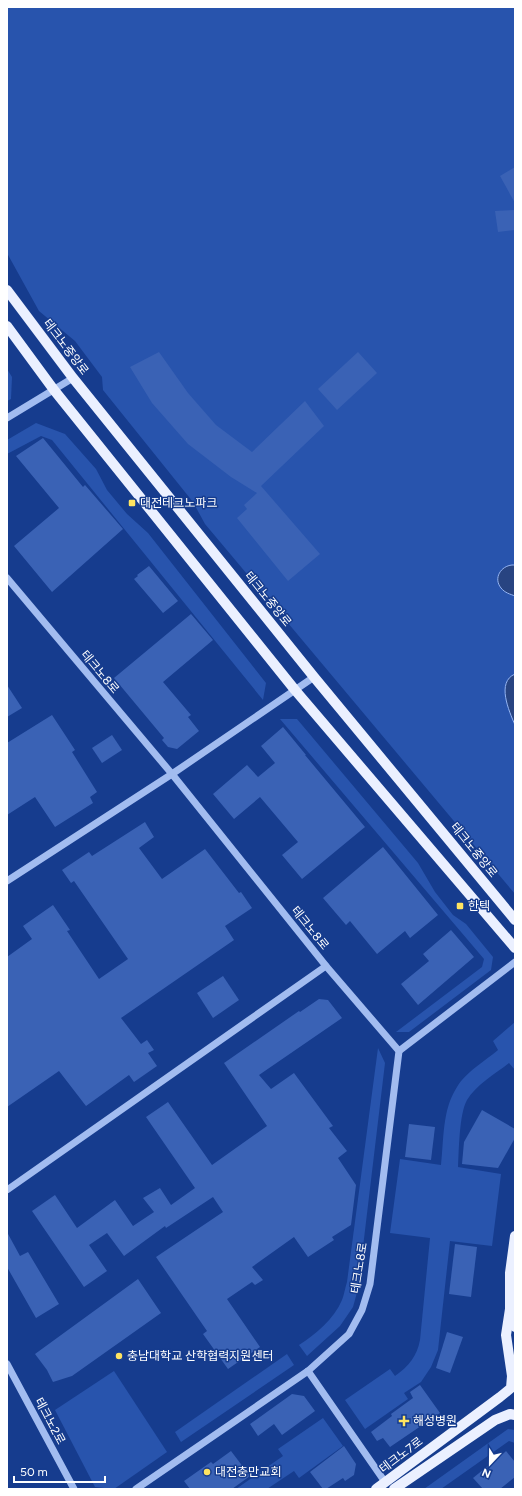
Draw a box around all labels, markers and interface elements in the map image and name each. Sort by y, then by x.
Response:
street label: 테크노중앙로 [40,316,92,378]
place label: 대전테크노파크 [140,496,217,510]
marker: 대전테크노파크 [127,498,137,508]
street label: 테크노중앙로 [242,569,294,629]
street label: 테크노8로 [78,648,122,696]
street label: 테크노중앙로 [448,820,500,880]
place label: 한텍 [468,899,490,913]
marker: 한텍 [455,901,465,911]
street label: 테크노8로 [288,904,332,952]
street label: 테크노8로 [348,1241,370,1295]
place label: 충남대학교 산학협력지원센터 [127,1349,274,1363]
marker: 충남대학교 산학협력지원센터 [114,1351,124,1361]
street label: 테크노2로 [32,1395,68,1447]
place label: 해성병원 [413,1414,457,1428]
marker: 해성병원 [398,1415,410,1427]
street label: 테크노7로 [377,1434,425,1476]
north arrow [470,1444,510,1484]
scale bar [14,1458,105,1484]
text: 50 m [20,1465,48,1479]
place label: 대전충만교회 [215,1465,281,1479]
text: N [480,1465,493,1480]
marker: 대전충만교회 [202,1467,212,1477]

